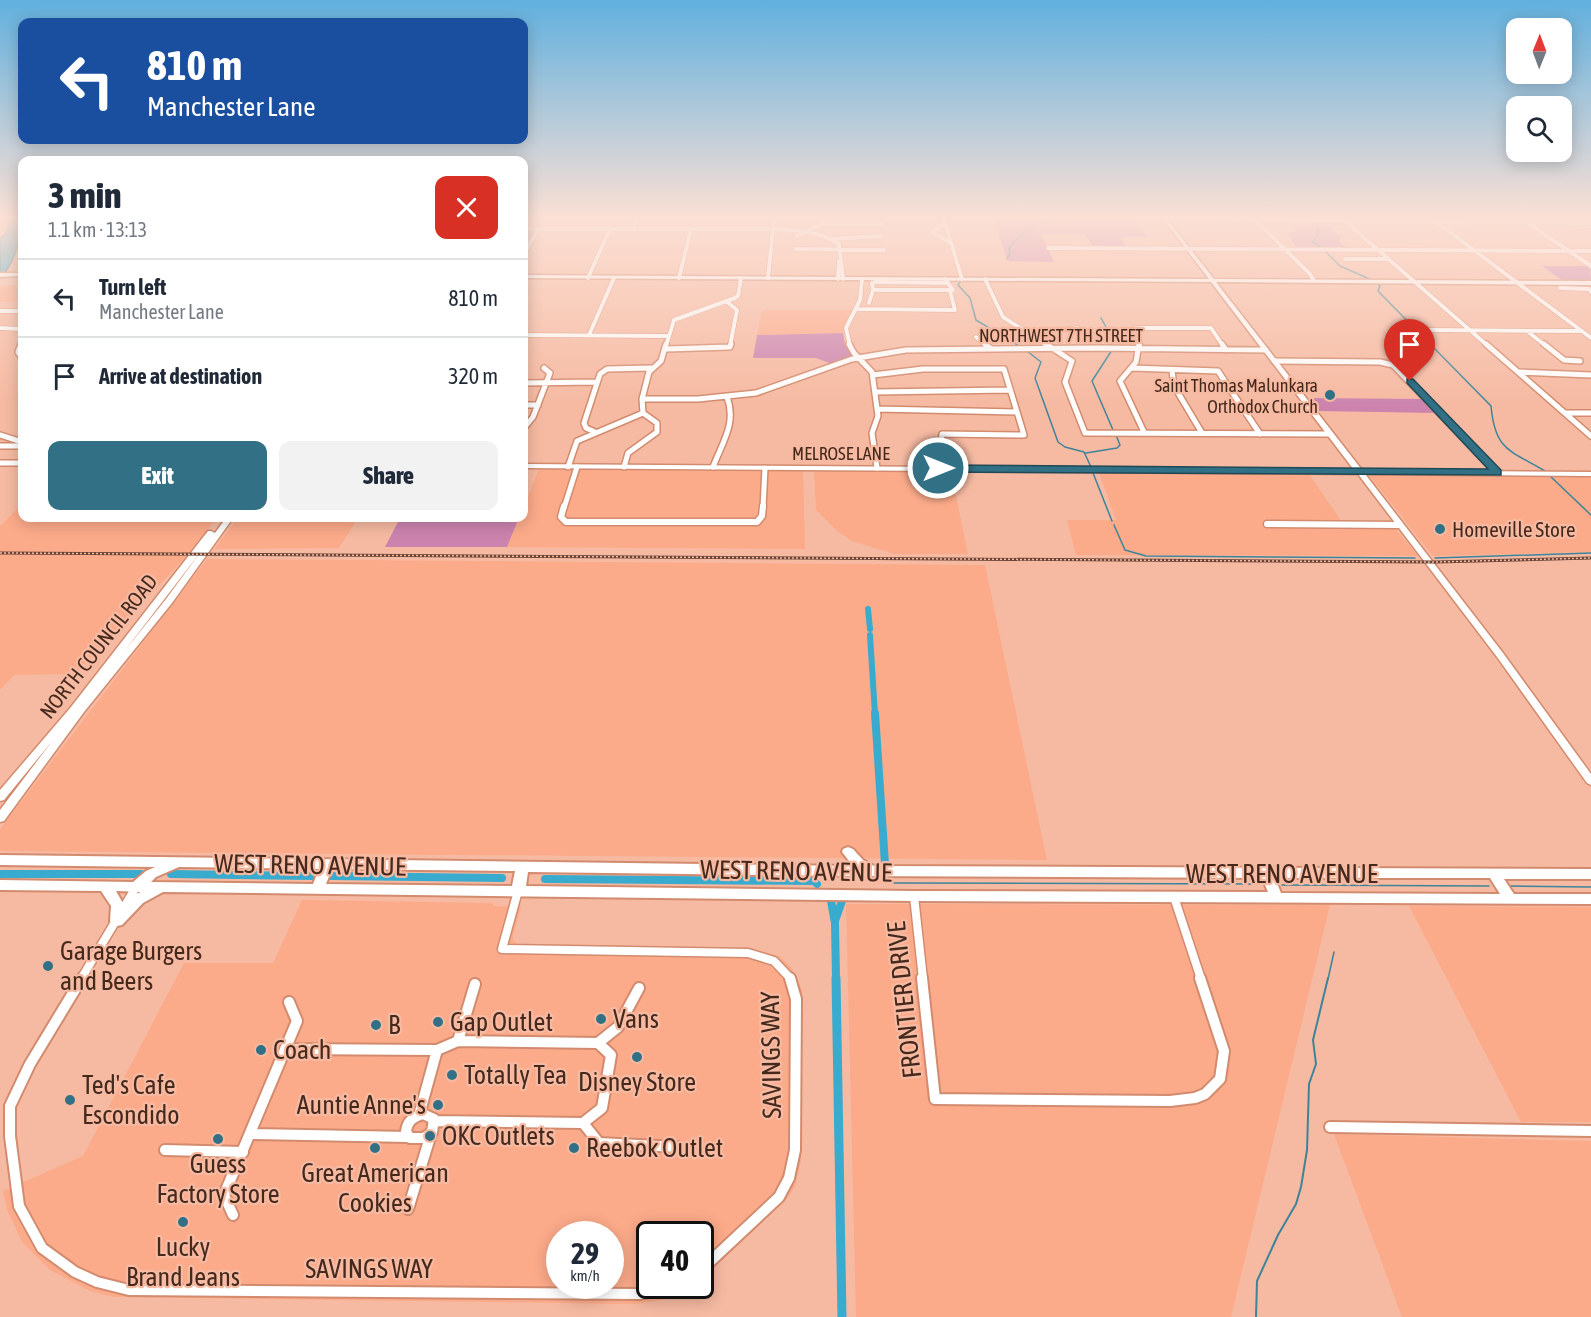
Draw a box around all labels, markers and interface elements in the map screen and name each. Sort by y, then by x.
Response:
north arrow [1506,18,1572,84]
map controls [1506,18,1572,162]
text: 810 m [147,41,242,89]
icon: left [48,42,126,120]
text: Manchester Lane [147,91,315,122]
button: search [1506,96,1572,162]
text: 3 min [48,174,122,216]
button: close [435,176,498,239]
text: 1.1 km · 13:13 [48,218,147,241]
text: Turn left [99,274,166,300]
icon: left [48,282,81,315]
text: 810 m [448,285,498,311]
text: Manchester Lane [99,300,224,323]
pin [1384,319,1435,381]
street label: NORTHWEST 7TH STREET [979,325,1143,346]
icon: arrive [1393,328,1426,361]
icon: arrive [48,360,81,393]
text: Arrive at destination [99,363,262,389]
text: 320 m [448,363,498,389]
place label: Saint Thomas Malunkara Orthodox Church [1154,375,1318,417]
marker: Saint Thomas Malunkara Orthodox Church [1323,388,1337,402]
position arrow [906,436,970,500]
button: Exit [48,441,267,510]
button: Share [279,441,498,510]
street label: MELROSE LANE [792,443,890,464]
place label: Homeville Store [1452,517,1576,541]
marker: Homeville Store [1433,522,1447,536]
street label: NORTH COUNCIL ROAD [34,569,162,723]
street label: WEST RENO AVENUE [214,848,406,882]
street label: WEST RENO AVENUE [700,854,892,888]
street label: WEST RENO AVENUE [1186,859,1378,889]
street label: FRONTIER DRIVE [881,920,927,1080]
place label: Garage Burgers and Beers [60,936,202,996]
marker: Garage Burgers and Beers [41,959,55,973]
street label: SAVINGS WAY [755,991,787,1119]
place label: Vans [613,1004,659,1034]
place label: Gap Outlet [450,1007,553,1037]
place label: B [388,1010,401,1040]
marker: Vans [594,1012,608,1026]
marker: Gap Outlet [431,1015,445,1029]
marker: B [369,1018,383,1032]
place label: Coach [273,1035,331,1065]
marker: Coach [254,1043,268,1057]
marker: Disney Store [630,1050,644,1064]
place label: Totally Tea [464,1060,567,1090]
place label: Disney Store [578,1067,696,1097]
marker: Totally Tea [445,1068,459,1082]
place label: Ted's Cafe Escondido [82,1070,180,1130]
place label: Auntie Anne's [297,1090,426,1120]
marker: Ted's Cafe Escondido [63,1093,77,1107]
marker: Auntie Anne's [431,1098,445,1112]
place label: OKC Outlets [442,1121,555,1151]
marker: OKC Outlets [423,1129,437,1143]
marker: Guess Factory Store [211,1132,225,1146]
place label: Reebok Outlet [586,1133,723,1163]
marker: Great American Cookies [368,1141,382,1155]
marker: Reebok Outlet [567,1141,581,1155]
place label: Guess Factory Store [157,1149,279,1209]
place label: Great American Cookies [301,1158,449,1218]
marker: Lucky Brand Jeans [176,1215,190,1229]
speed limit sign: 40 [636,1221,714,1299]
place label: Lucky Brand Jeans [126,1232,240,1292]
text: 29 [571,1236,599,1270]
street label: SAVINGS WAY [305,1254,433,1284]
text: km/h [570,1267,600,1284]

